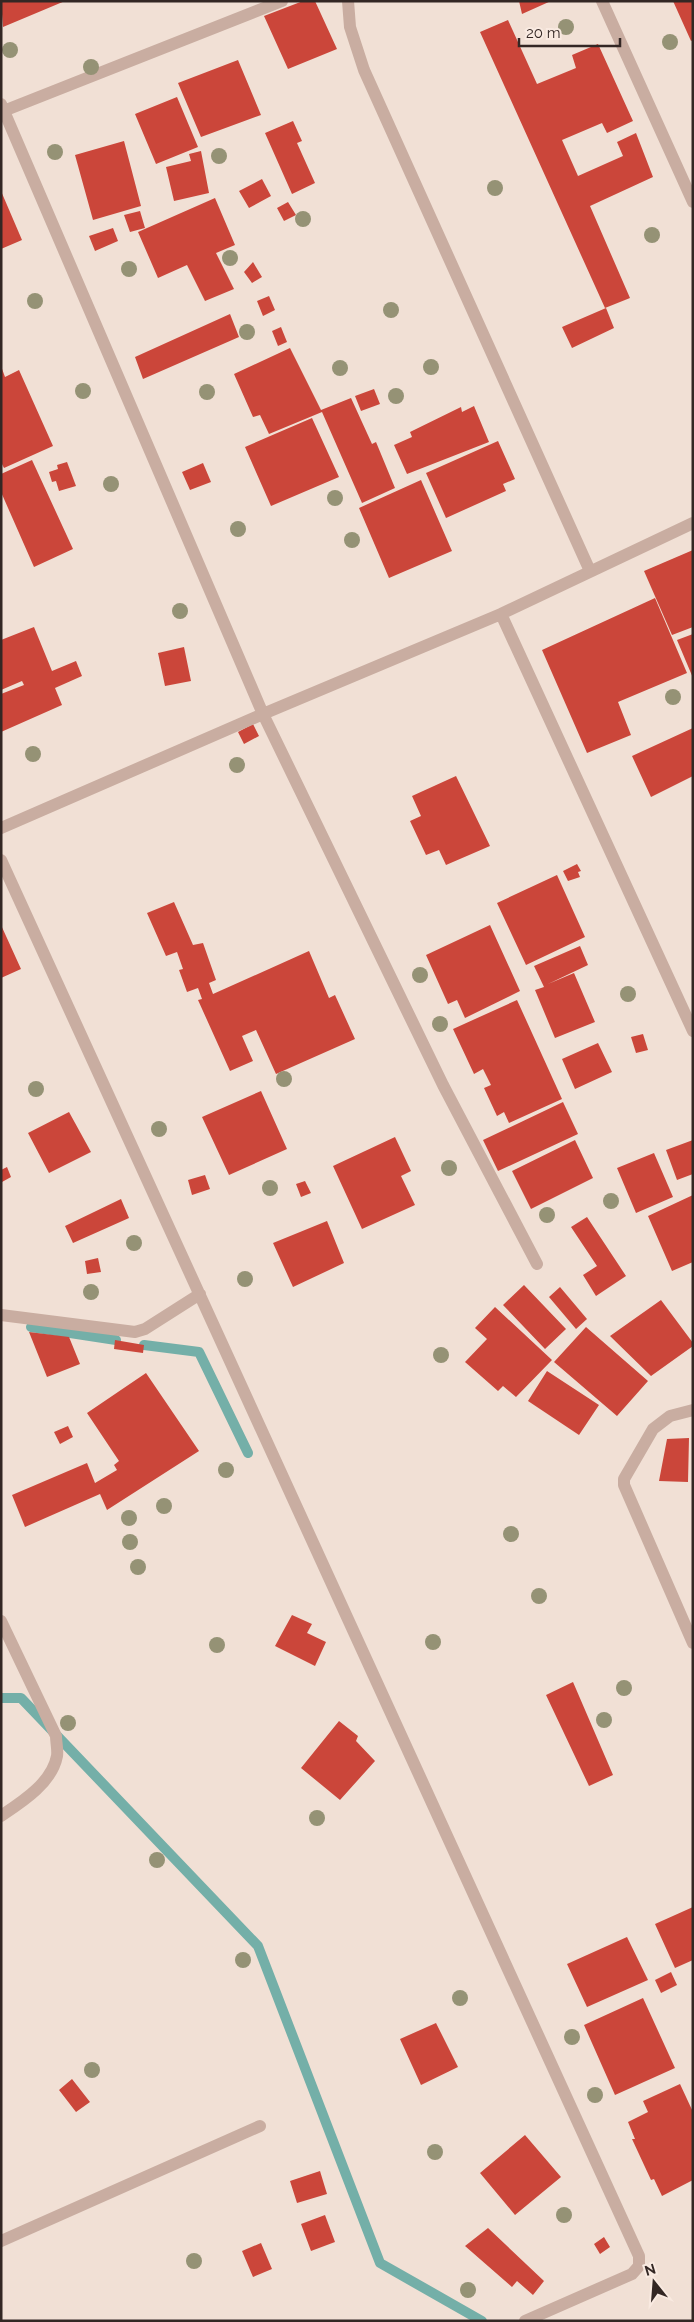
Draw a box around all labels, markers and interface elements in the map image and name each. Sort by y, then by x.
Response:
scale bar [519,15,620,47]
text: 20 m [526,24,561,42]
north arrow [629,2257,679,2307]
text: N [643,2260,658,2279]

